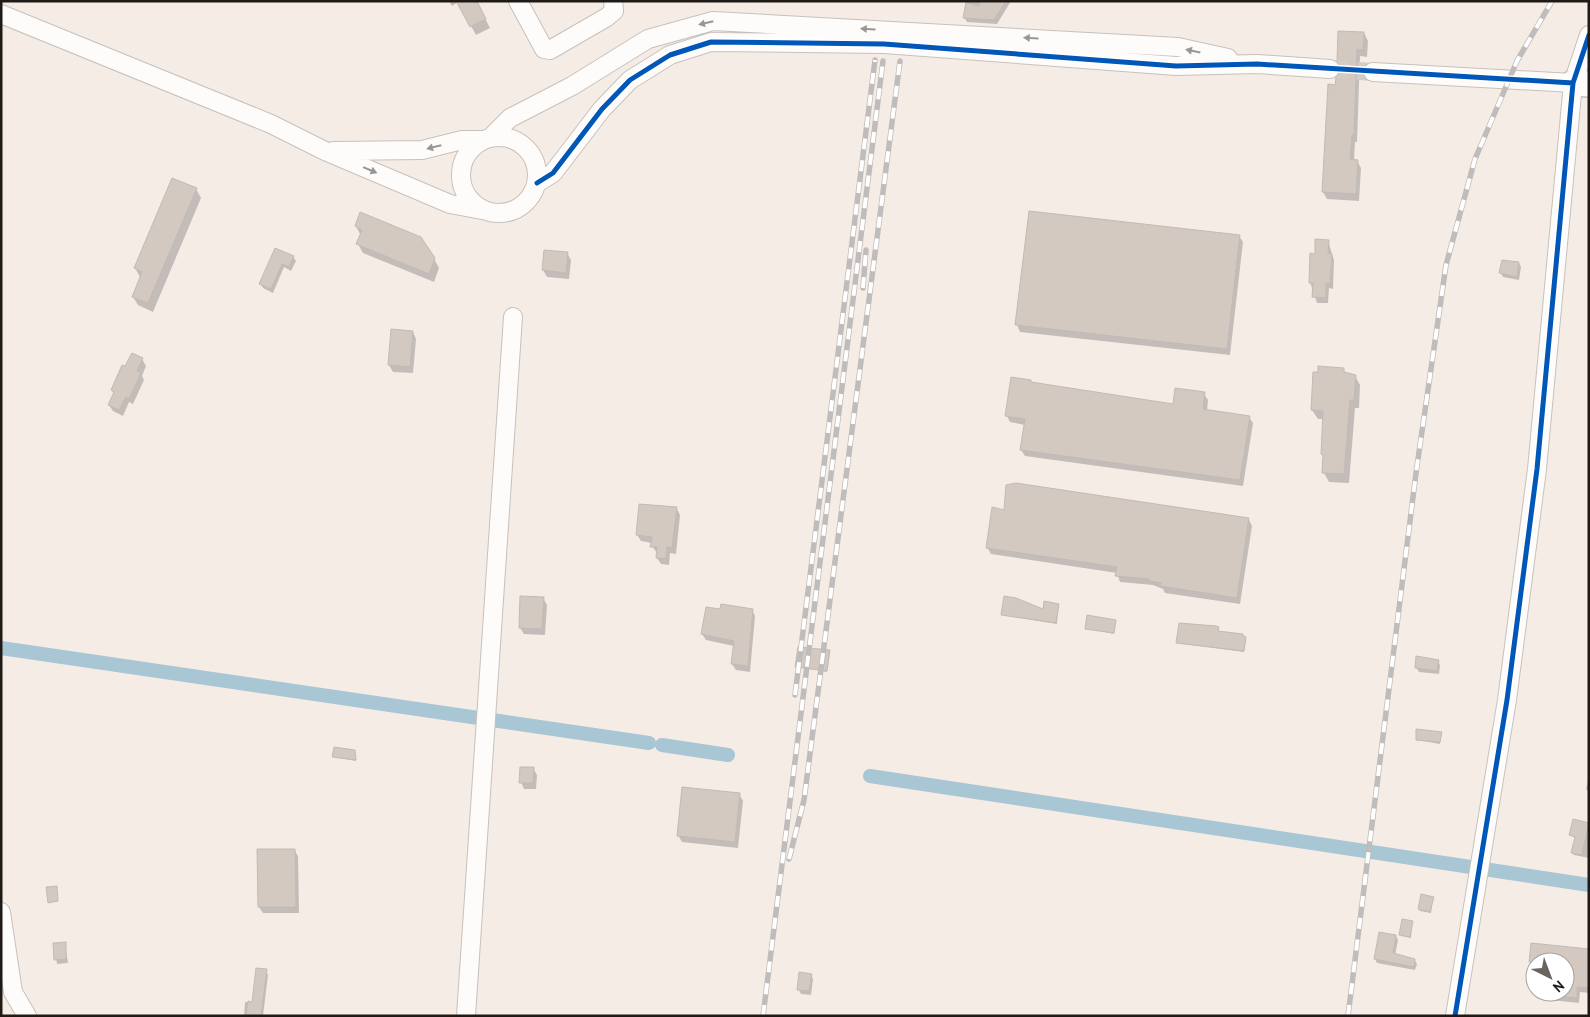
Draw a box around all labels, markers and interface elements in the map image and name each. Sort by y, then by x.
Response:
one-way arrow [699,19,714,27]
one-way arrow [860,24,876,32]
one-way arrow [1022,33,1038,41]
one-way arrow [1184,46,1200,54]
one-way arrow [426,143,441,151]
one-way arrow [363,167,377,175]
north arrow [1525,952,1575,1002]
text: N [1549,977,1568,996]

